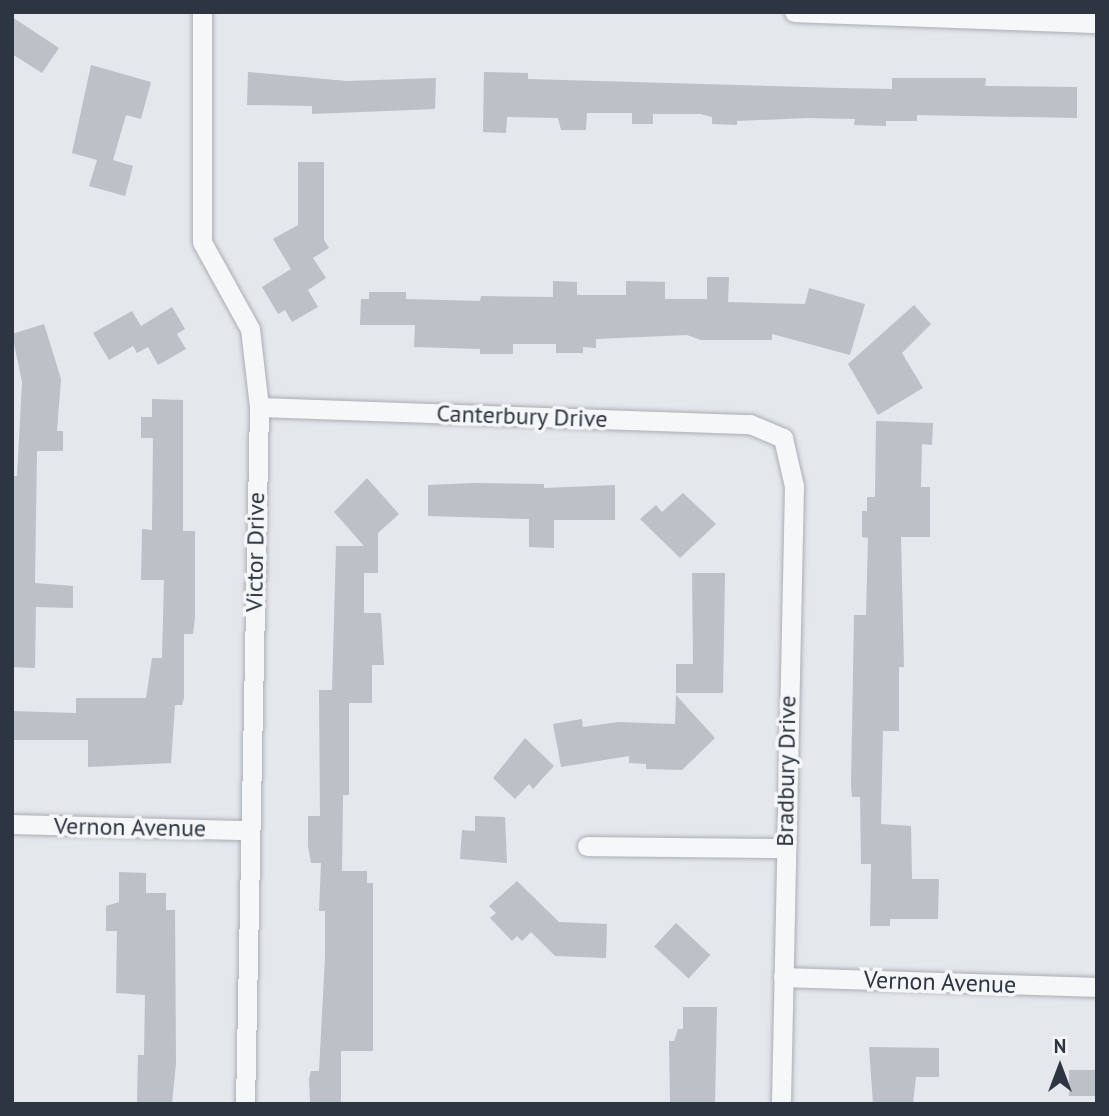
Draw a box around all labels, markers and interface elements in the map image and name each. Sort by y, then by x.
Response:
street label: Canterbury Drive [436,399,608,433]
street label: Victor Drive [240,492,270,612]
street label: Bradbury Drive [770,695,802,847]
street label: Vernon Avenue [53,811,207,843]
street label: Vernon Avenue [863,965,1017,999]
north arrow [1025,1032,1095,1102]
text: N [1054,1034,1066,1058]

